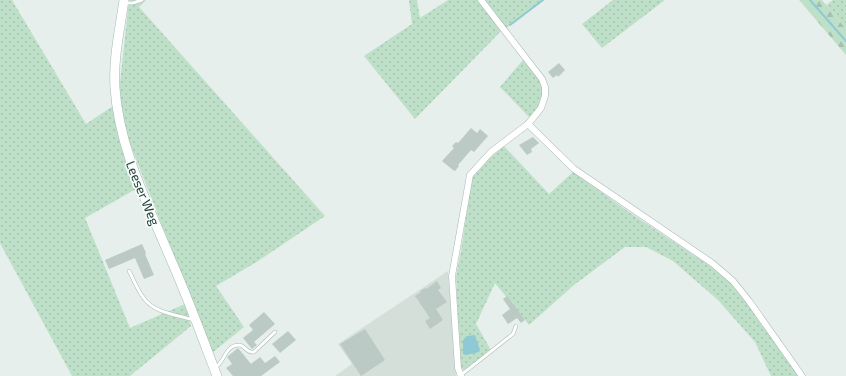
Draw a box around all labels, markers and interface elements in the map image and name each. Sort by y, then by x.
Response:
street label: Leeser Weg [123,158,163,228]

